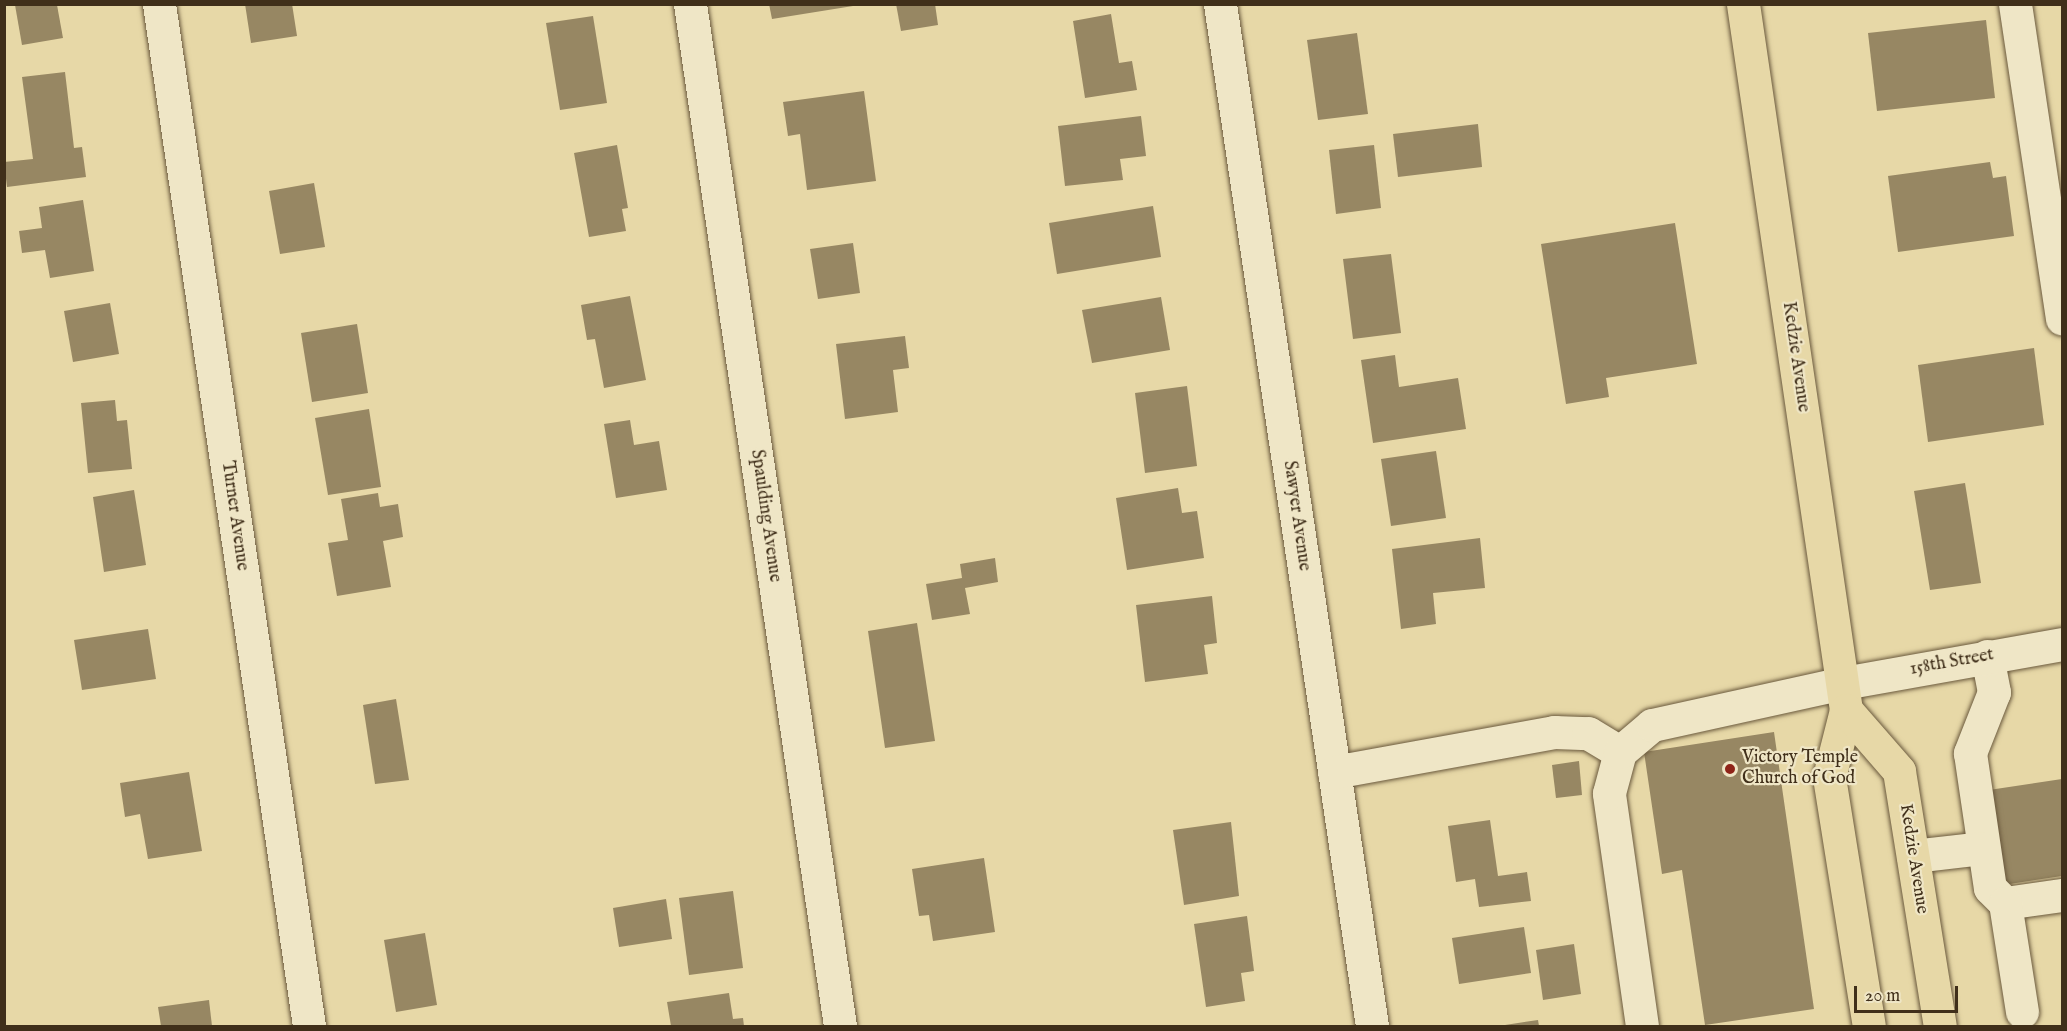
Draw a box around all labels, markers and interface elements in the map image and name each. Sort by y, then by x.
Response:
street label: Kedzie Avenue [1777,300,1813,414]
street label: Spaulding Avenue [745,448,785,584]
street label: Turner Avenue [216,460,252,572]
street label: Sawyer Avenue [1278,460,1314,572]
street label: 158th Street [1908,645,1996,681]
place label: Victory Temple Church of God [1742,748,1858,790]
marker: Victory Temple Church of God [1723,762,1737,776]
street label: Kedzie Avenue [1894,802,1932,916]
scale bar [1857,974,1960,1012]
text: 20 m [1865,985,1900,1008]

